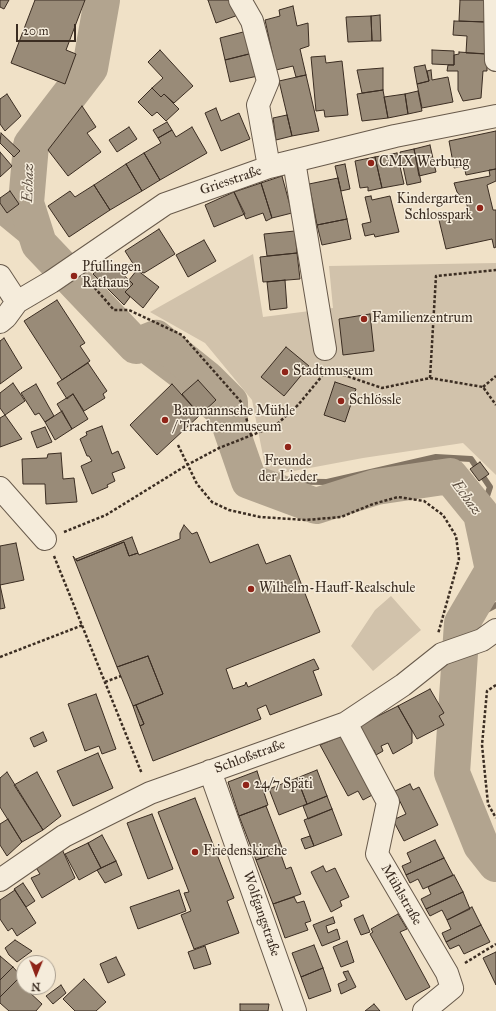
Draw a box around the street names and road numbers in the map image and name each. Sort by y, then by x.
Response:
street label: Griesstraße [198,163,264,199]
street label: Schloßstraße [212,736,288,778]
street label: Mühlstraße [377,862,425,928]
street label: Wolfgangstraße [239,869,283,959]

